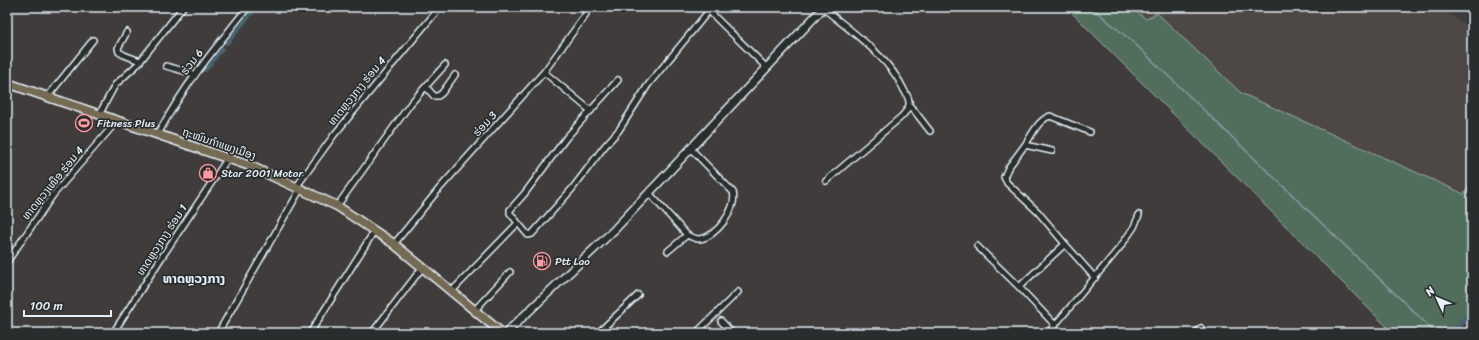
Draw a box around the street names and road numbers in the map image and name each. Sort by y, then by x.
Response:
street label: ຮ່ວມ 6 [176,45,208,79]
street label: ທາດຫຼວງກາງ ຮ່ອມ 4 [323,52,391,130]
street label: ຮ່ອມ 3 [468,107,502,141]
street label: ຖະໜົນກຳແພງເມືອງ [179,122,259,166]
street label: ທາດຫຼວງເໜືອ ຮ່ອມ 4 [17,142,89,224]
street label: ທາດຫຼວງກາງ ຮ່ອມ 1 [132,200,192,280]

